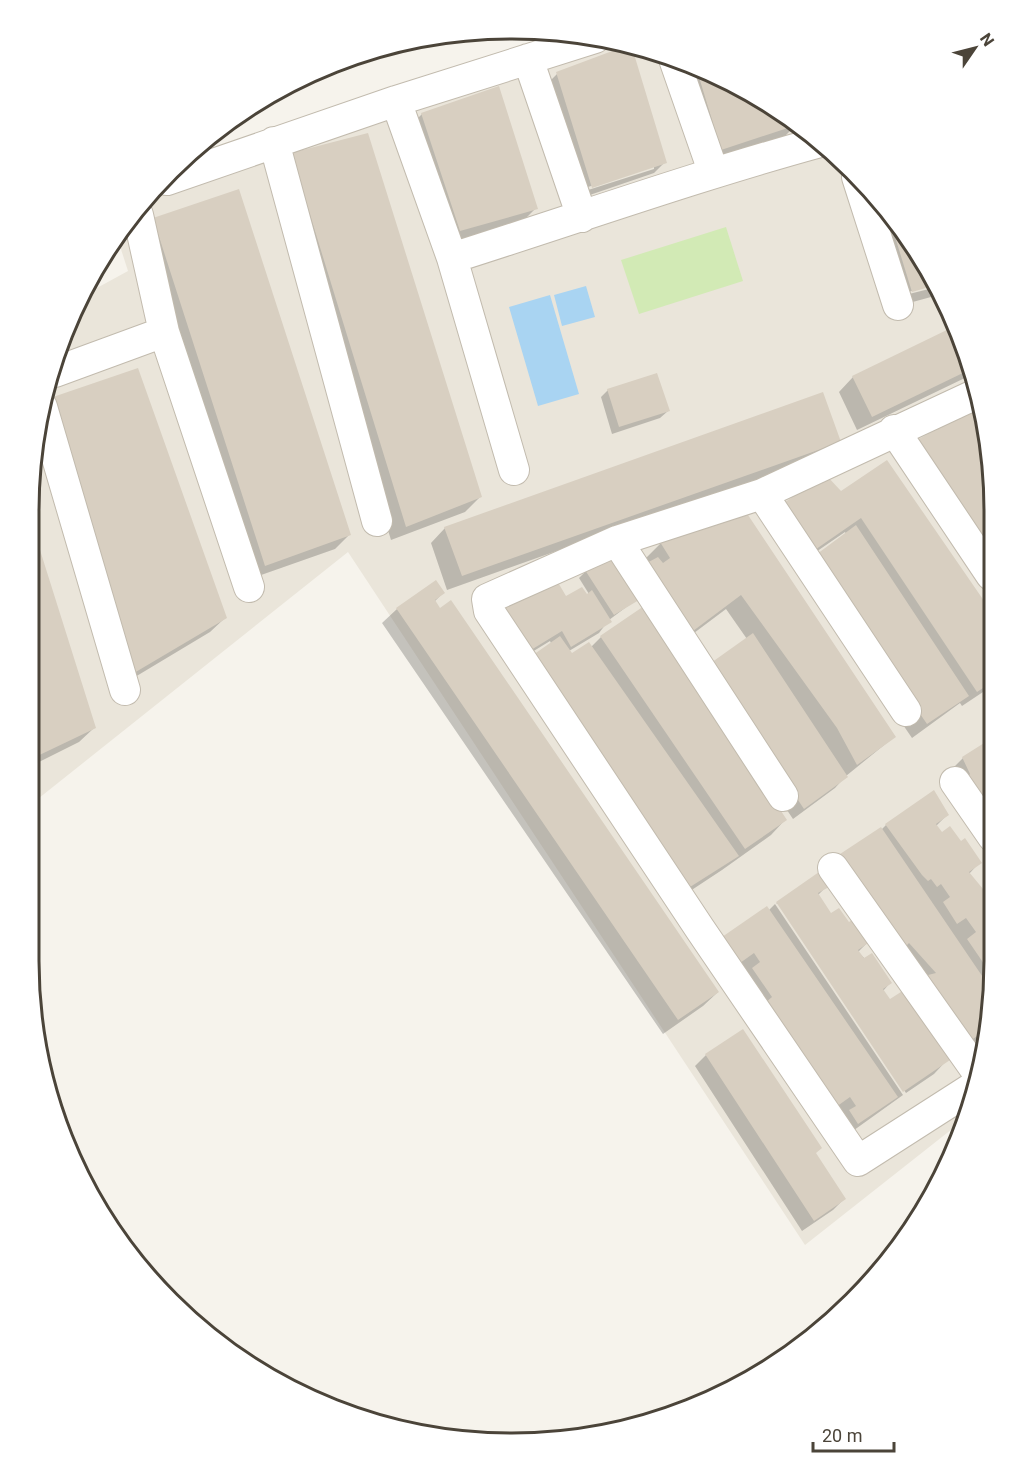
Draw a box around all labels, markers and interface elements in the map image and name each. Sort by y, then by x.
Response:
north arrow [945,18,1005,78]
text: N [976,30,998,50]
scale bar [813,1415,894,1453]
text: 20 m [822,1425,862,1446]

